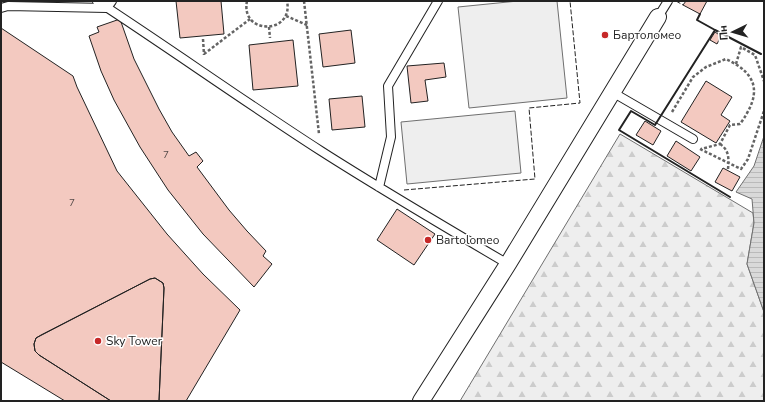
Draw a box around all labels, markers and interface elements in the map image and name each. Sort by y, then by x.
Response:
north arrow [713,12,753,52]
text: Пн [715,25,732,41]
place label: Бартоломео [613,27,682,43]
marker: Бартоломео [600,30,610,40]
house number: 7 [163,148,169,162]
house number: 7 [69,196,75,210]
place label: Bartolomeo [436,232,500,248]
marker: Bartolomeo [423,235,433,245]
place label: Sky Tower [106,333,163,349]
marker: Sky Tower [93,336,103,346]

